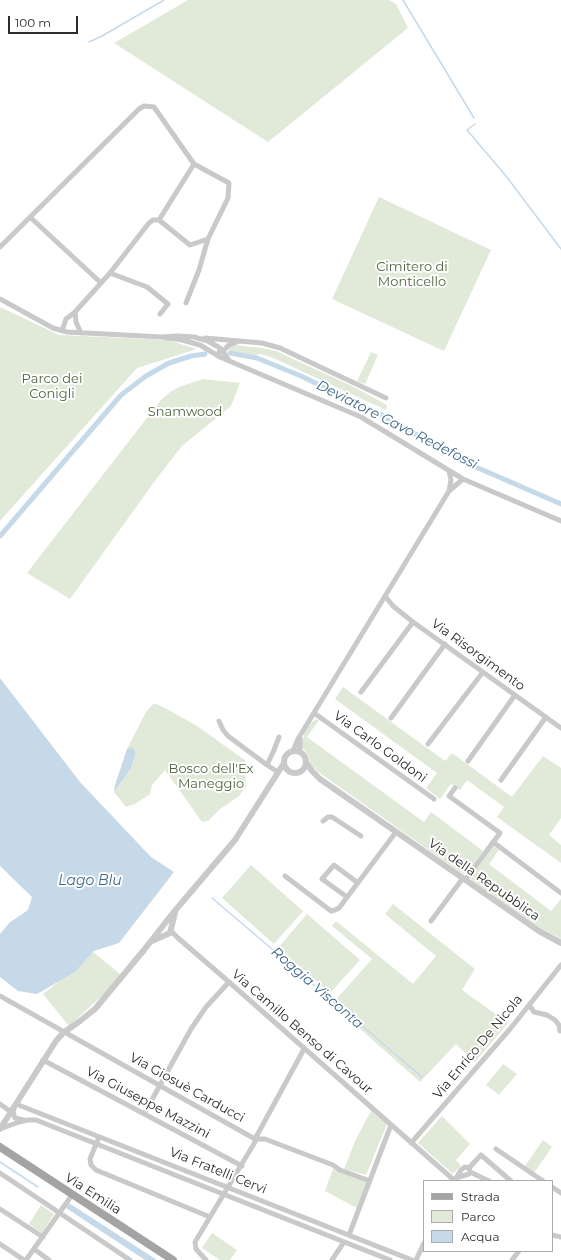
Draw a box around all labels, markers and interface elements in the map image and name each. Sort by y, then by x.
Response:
scale bar [10,8,80,34]
text: 100 m [15,15,51,30]
park label: Cimitero di Monticello [376,259,448,290]
park label: Parco dei Conigli [22,371,82,402]
water label: Deviatore Cavo Redefossi [313,377,481,473]
park label: Snamwood [148,404,222,420]
street label: Via Risorgimento [428,616,528,694]
street label: Via Carlo Goldoni [330,708,430,786]
park label: Bosco dell'Ex Maneggio [169,761,253,792]
street label: Via della Repubblica [425,836,543,924]
water label: Lago Blu [58,873,122,889]
water label: Roggia Visconta [268,944,366,1032]
street label: Via Camillo Benso di Cavour [228,967,376,1097]
street label: Via Enrico De Nicola [430,992,526,1102]
street label: Via Giosuè Carducci [127,1050,247,1126]
street label: Via Giuseppe Mazzini [83,1064,213,1142]
street label: Via Fratelli Cervi [167,1144,269,1198]
street label: Via Emilia [62,1170,124,1218]
legend [423,1180,553,1252]
text: Strada [461,1189,500,1204]
text: Parco [461,1209,495,1224]
text: Acqua [461,1229,499,1244]

